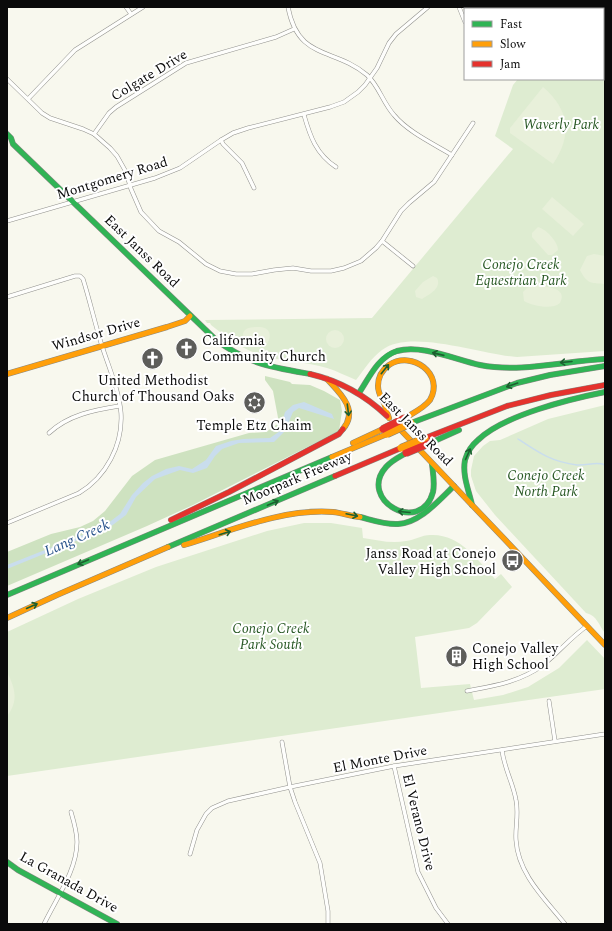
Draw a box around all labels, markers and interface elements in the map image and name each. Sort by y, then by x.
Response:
legend [464,8,604,80]
text: Fast [500,15,522,34]
text: Slow [500,35,526,54]
street label: Colgate Drive [107,44,191,106]
text: Jam [500,55,521,74]
park label: Waverly Park [523,114,600,135]
street label: Montgomery Road [54,151,170,205]
street label: East Janss Road [100,210,184,292]
park label: Conejo Creek Equestrian Park [475,254,567,291]
street label: Windsor Drive [49,311,143,357]
place label: California Community Church [202,330,326,367]
church icon: California Community Church [173,335,199,361]
church icon: United Methodist Church of Thousand Oaks [140,345,166,371]
one-way arrow [432,350,445,358]
one-way arrow [560,358,573,366]
one-way arrow [380,364,389,375]
place label: United Methodist Church of Thousand Oaks [72,370,234,407]
one-way arrow [506,382,519,389]
street label: East Janss Road [374,387,458,471]
synagogue icon: Temple Etz Chaim [241,390,267,416]
one-way arrow [345,403,352,416]
place label: Temple Etz Chaim [196,415,312,436]
street label: Moorpark Freeway [239,445,356,511]
one-way arrow [465,449,472,461]
park label: Conejo Creek North Park [507,465,585,502]
one-way arrow [267,499,279,506]
one-way arrow [398,508,411,516]
one-way arrow [345,512,358,520]
water label: Lang Creek [41,513,113,563]
one-way arrow [218,529,231,536]
place label: Janss Road at Conejo Valley High School [366,543,496,580]
bus stop icon: Janss Road at Conejo Valley High School [499,548,525,574]
one-way arrow [77,559,89,567]
one-way arrow [26,602,38,609]
park label: Conejo Creek Park South [232,618,310,655]
place label: Conejo Valley High School [472,638,560,675]
building icon: Conejo Valley High School [444,643,470,669]
street label: El Monte Drive [331,740,429,778]
street label: El Verano Drive [397,771,441,873]
street label: La Granada Drive [16,846,122,918]

